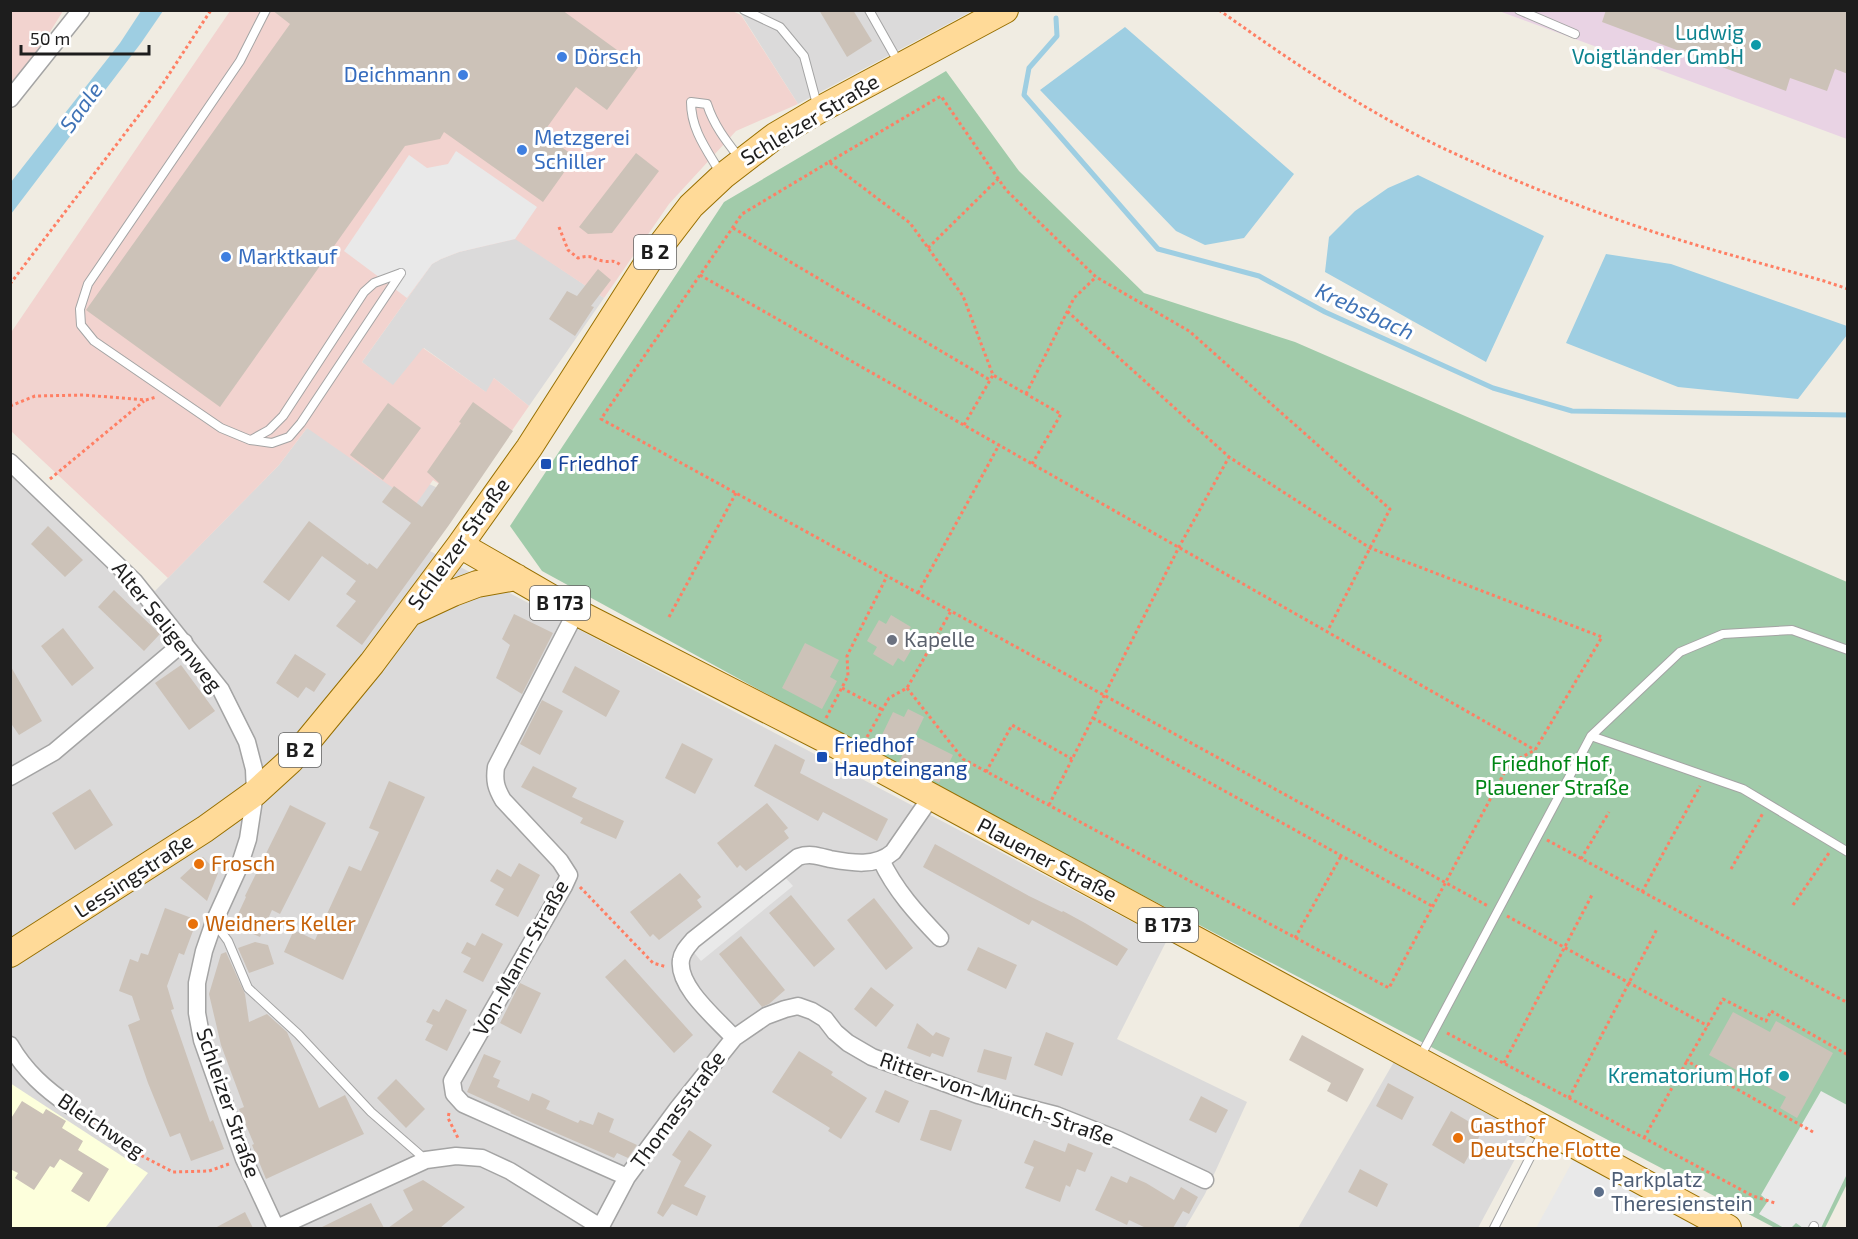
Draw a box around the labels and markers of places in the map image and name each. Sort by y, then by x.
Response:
place label: Ludwig Voigtländer GmbH [1572,19,1744,68]
marker: Ludwig Voigtländer GmbH [1749,38,1763,52]
place label: Dörsch [574,43,641,68]
marker: Dörsch [555,50,569,64]
place label: Deichmann [344,61,451,86]
marker: Deichmann [456,68,470,82]
place label: Metzgerei Schiller [534,124,630,173]
marker: Metzgerei Schiller [515,143,529,157]
place label: Marktkauf [238,243,338,268]
marker: Marktkauf [219,250,233,264]
place label: Friedhof [558,450,639,475]
marker: Friedhof [539,457,553,471]
place label: Kapelle [904,626,975,651]
marker: Kapelle [885,633,899,647]
place label: Friedhof Haupteingang [834,731,968,780]
marker: Friedhof Haupteingang [815,750,829,764]
place label: Frosch [211,850,275,875]
marker: Frosch [192,857,206,871]
place label: Weidners Keller [205,910,356,935]
marker: Weidners Keller [186,917,200,931]
place label: Krematorium Hof [1608,1062,1773,1087]
marker: Krematorium Hof [1777,1069,1791,1083]
place label: Gasthof Deutsche Flotte [1470,1112,1621,1161]
marker: Gasthof Deutsche Flotte [1451,1131,1465,1145]
place label: Parkplatz Theresienstein [1611,1166,1753,1215]
marker: Parkplatz Theresienstein [1592,1185,1606,1199]

